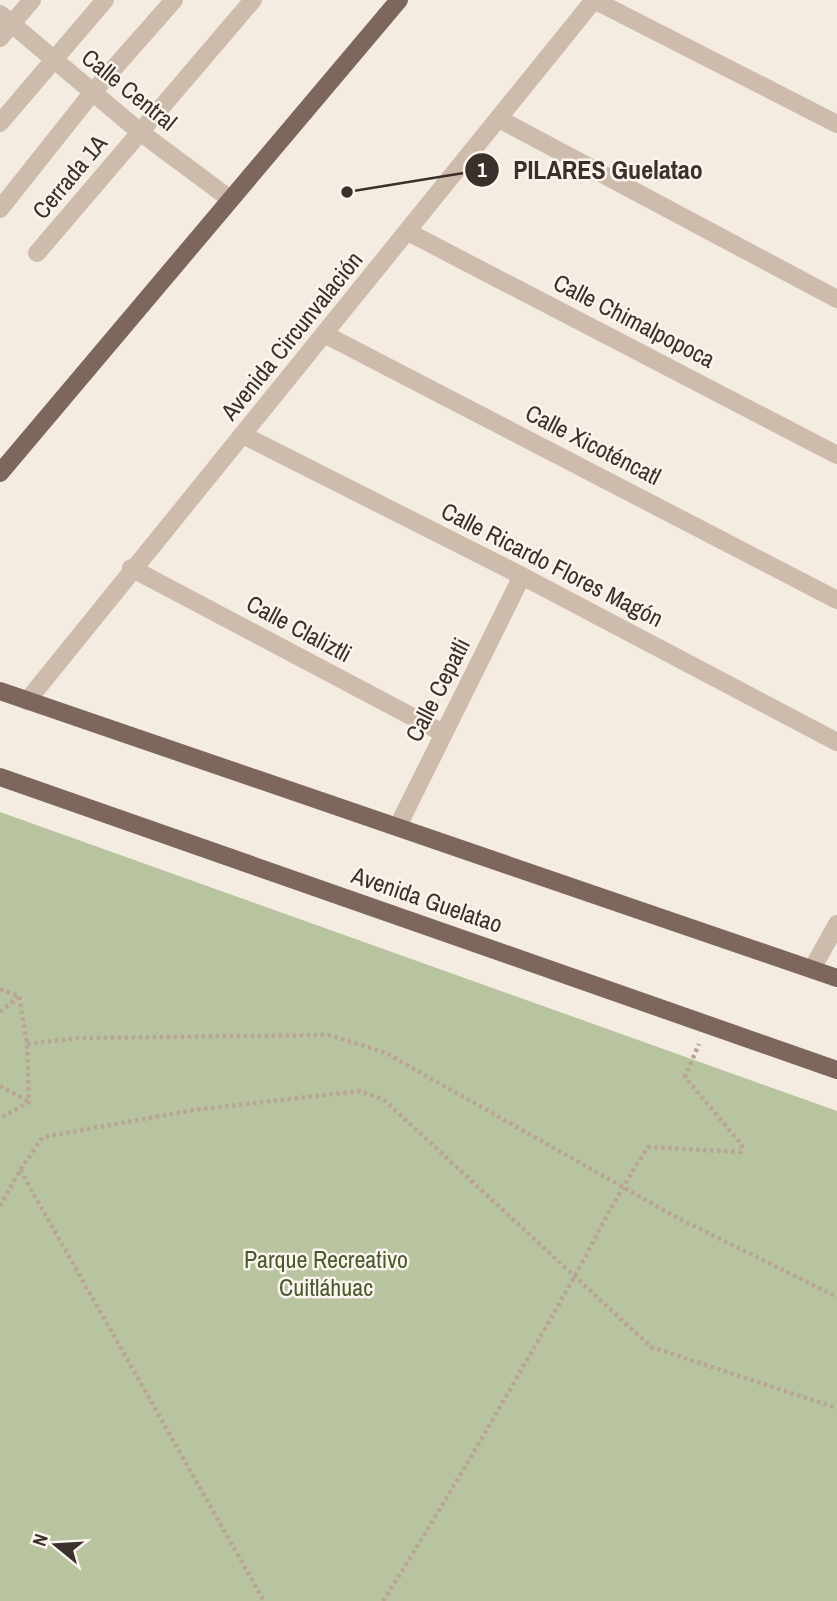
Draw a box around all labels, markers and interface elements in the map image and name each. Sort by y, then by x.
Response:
street label: Calle Central [75,41,184,137]
street label: Cerrada 1A [25,127,114,225]
callout: PILARES Guelatao [464,146,717,193]
text: PILARES Guelatao [513,152,703,187]
text: 1 [477,155,487,184]
street label: Avenida Circunvalación [213,244,369,427]
street label: Calle Chimalpopoca [548,266,721,375]
street label: Calle Xicoténcatl [520,396,667,492]
street label: Calle Ricardo Flores Magón [436,494,669,634]
street label: Calle Claliztli [241,587,358,669]
street label: Calle Cepatli [397,632,477,747]
street label: Avenida Guelatao [347,858,507,940]
park label: Parque Recreativo Cuitláhuac [244,1243,408,1303]
north arrow [21,1510,91,1580]
text: N [26,1530,54,1549]

